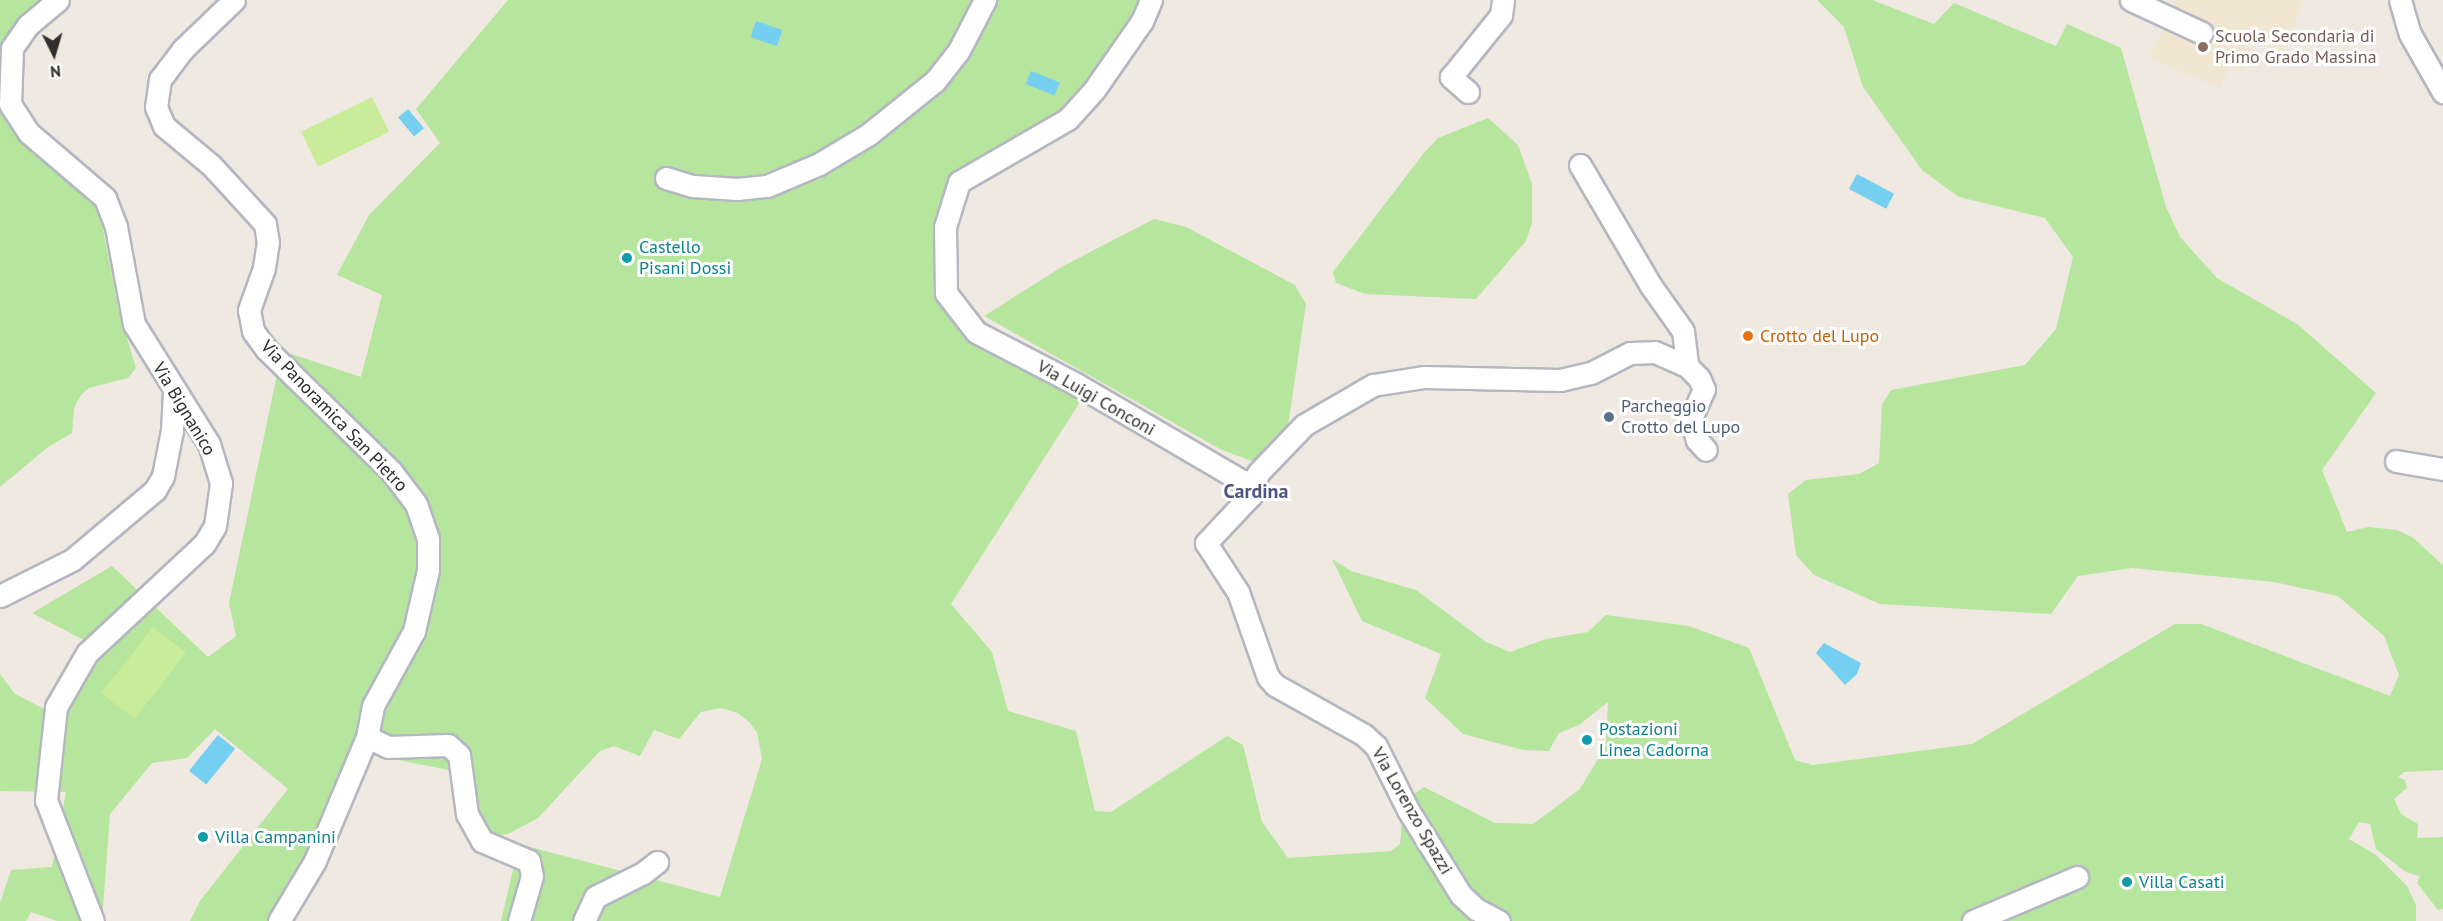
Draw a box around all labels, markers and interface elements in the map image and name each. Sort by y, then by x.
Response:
north arrow [24,24,84,84]
place label: Scuola Secondaria di Primo Grado Massina [2215,26,2377,68]
marker: Scuola Secondaria di Primo Grado Massina [2196,40,2210,54]
text: N [49,62,62,82]
place label: Castello Pisani Dossi [639,237,731,280]
marker: Castello Pisani Dossi [620,251,634,265]
place label: Crotto del Lupo [1760,325,1879,347]
marker: Crotto del Lupo [1741,329,1755,343]
street label: Via Panoramica San Pietro [256,336,412,496]
street label: Via Luigi Conconi [1033,355,1159,441]
street label: Via Bignanico [148,359,220,459]
place label: Parcheggio Crotto del Lupo [1621,396,1740,438]
marker: Parcheggio Crotto del Lupo [1602,410,1616,424]
district label: Cardina [1224,479,1288,503]
place label: Postazioni Linea Cadorna [1599,719,1709,762]
marker: Postazioni Linea Cadorna [1580,733,1594,747]
street label: Via Lorenzo Spazzi [1367,744,1457,878]
place label: Villa Campanini [215,826,336,848]
marker: Villa Campanini [196,830,210,844]
place label: Villa Casati [2139,871,2225,893]
marker: Villa Casati [2120,875,2134,889]

